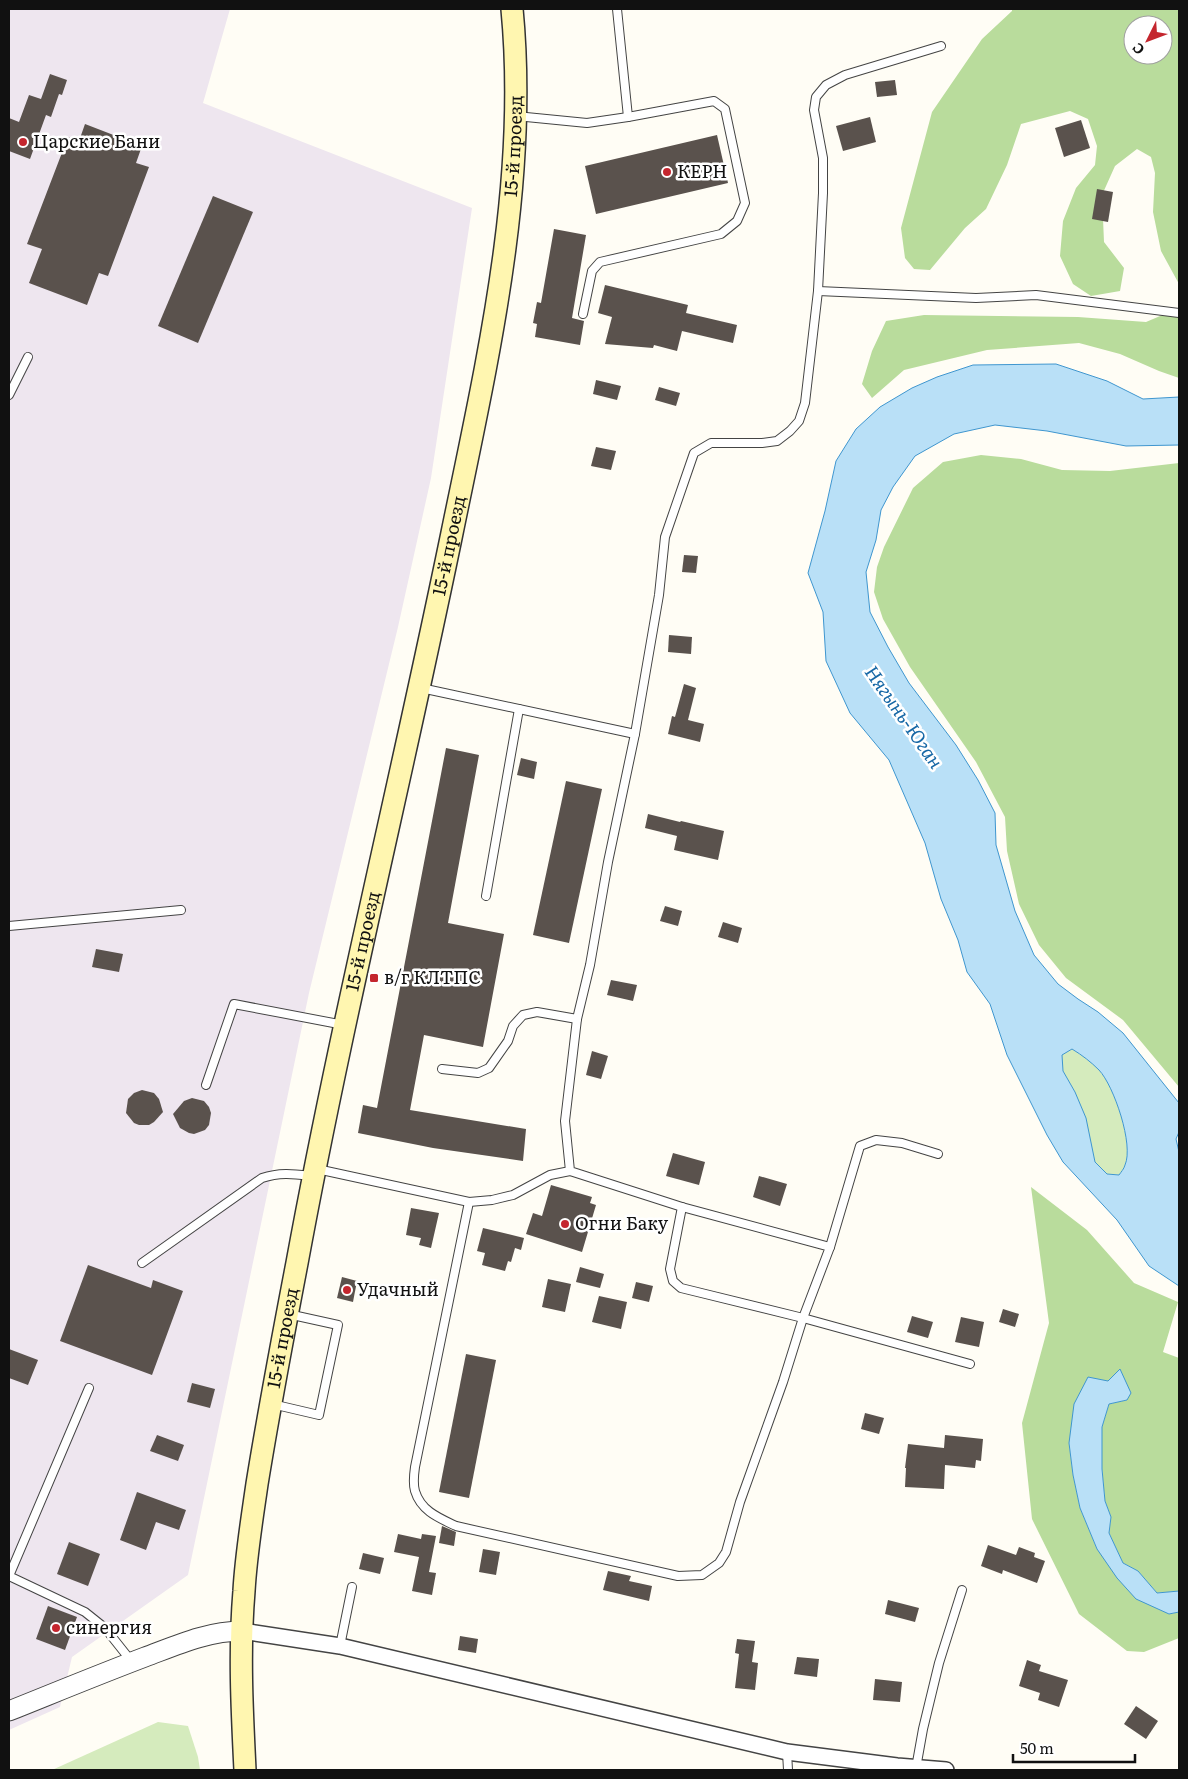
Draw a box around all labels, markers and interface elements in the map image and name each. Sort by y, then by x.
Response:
north arrow [1123,15,1173,65]
text: С [1127,39,1148,60]
street label: 15-й проезд [496,95,528,198]
place label: Царские Бани [33,127,160,154]
marker: Царские Бани [17,136,29,148]
place label: КЕРН [677,157,727,184]
marker: КЕРН [661,166,673,178]
street label: 15-й проезд [424,493,471,598]
water label: Нягынь-Юган [859,659,951,774]
street label: 15-й проезд [337,888,386,993]
place label: в/г КЛТПС [384,963,481,990]
marker: в/г КЛТПС [368,972,380,984]
place label: Огни Баку [575,1209,669,1236]
marker: Огни Баку [559,1218,571,1230]
place label: Удачный [357,1275,439,1302]
marker: Удачный [341,1284,353,1296]
street label: 15-й проезд [259,1285,304,1390]
place label: синергия [66,1613,152,1640]
marker: синергия [50,1622,62,1634]
scale bar [1013,1732,1136,1764]
text: 50 m [1020,1736,1054,1759]

